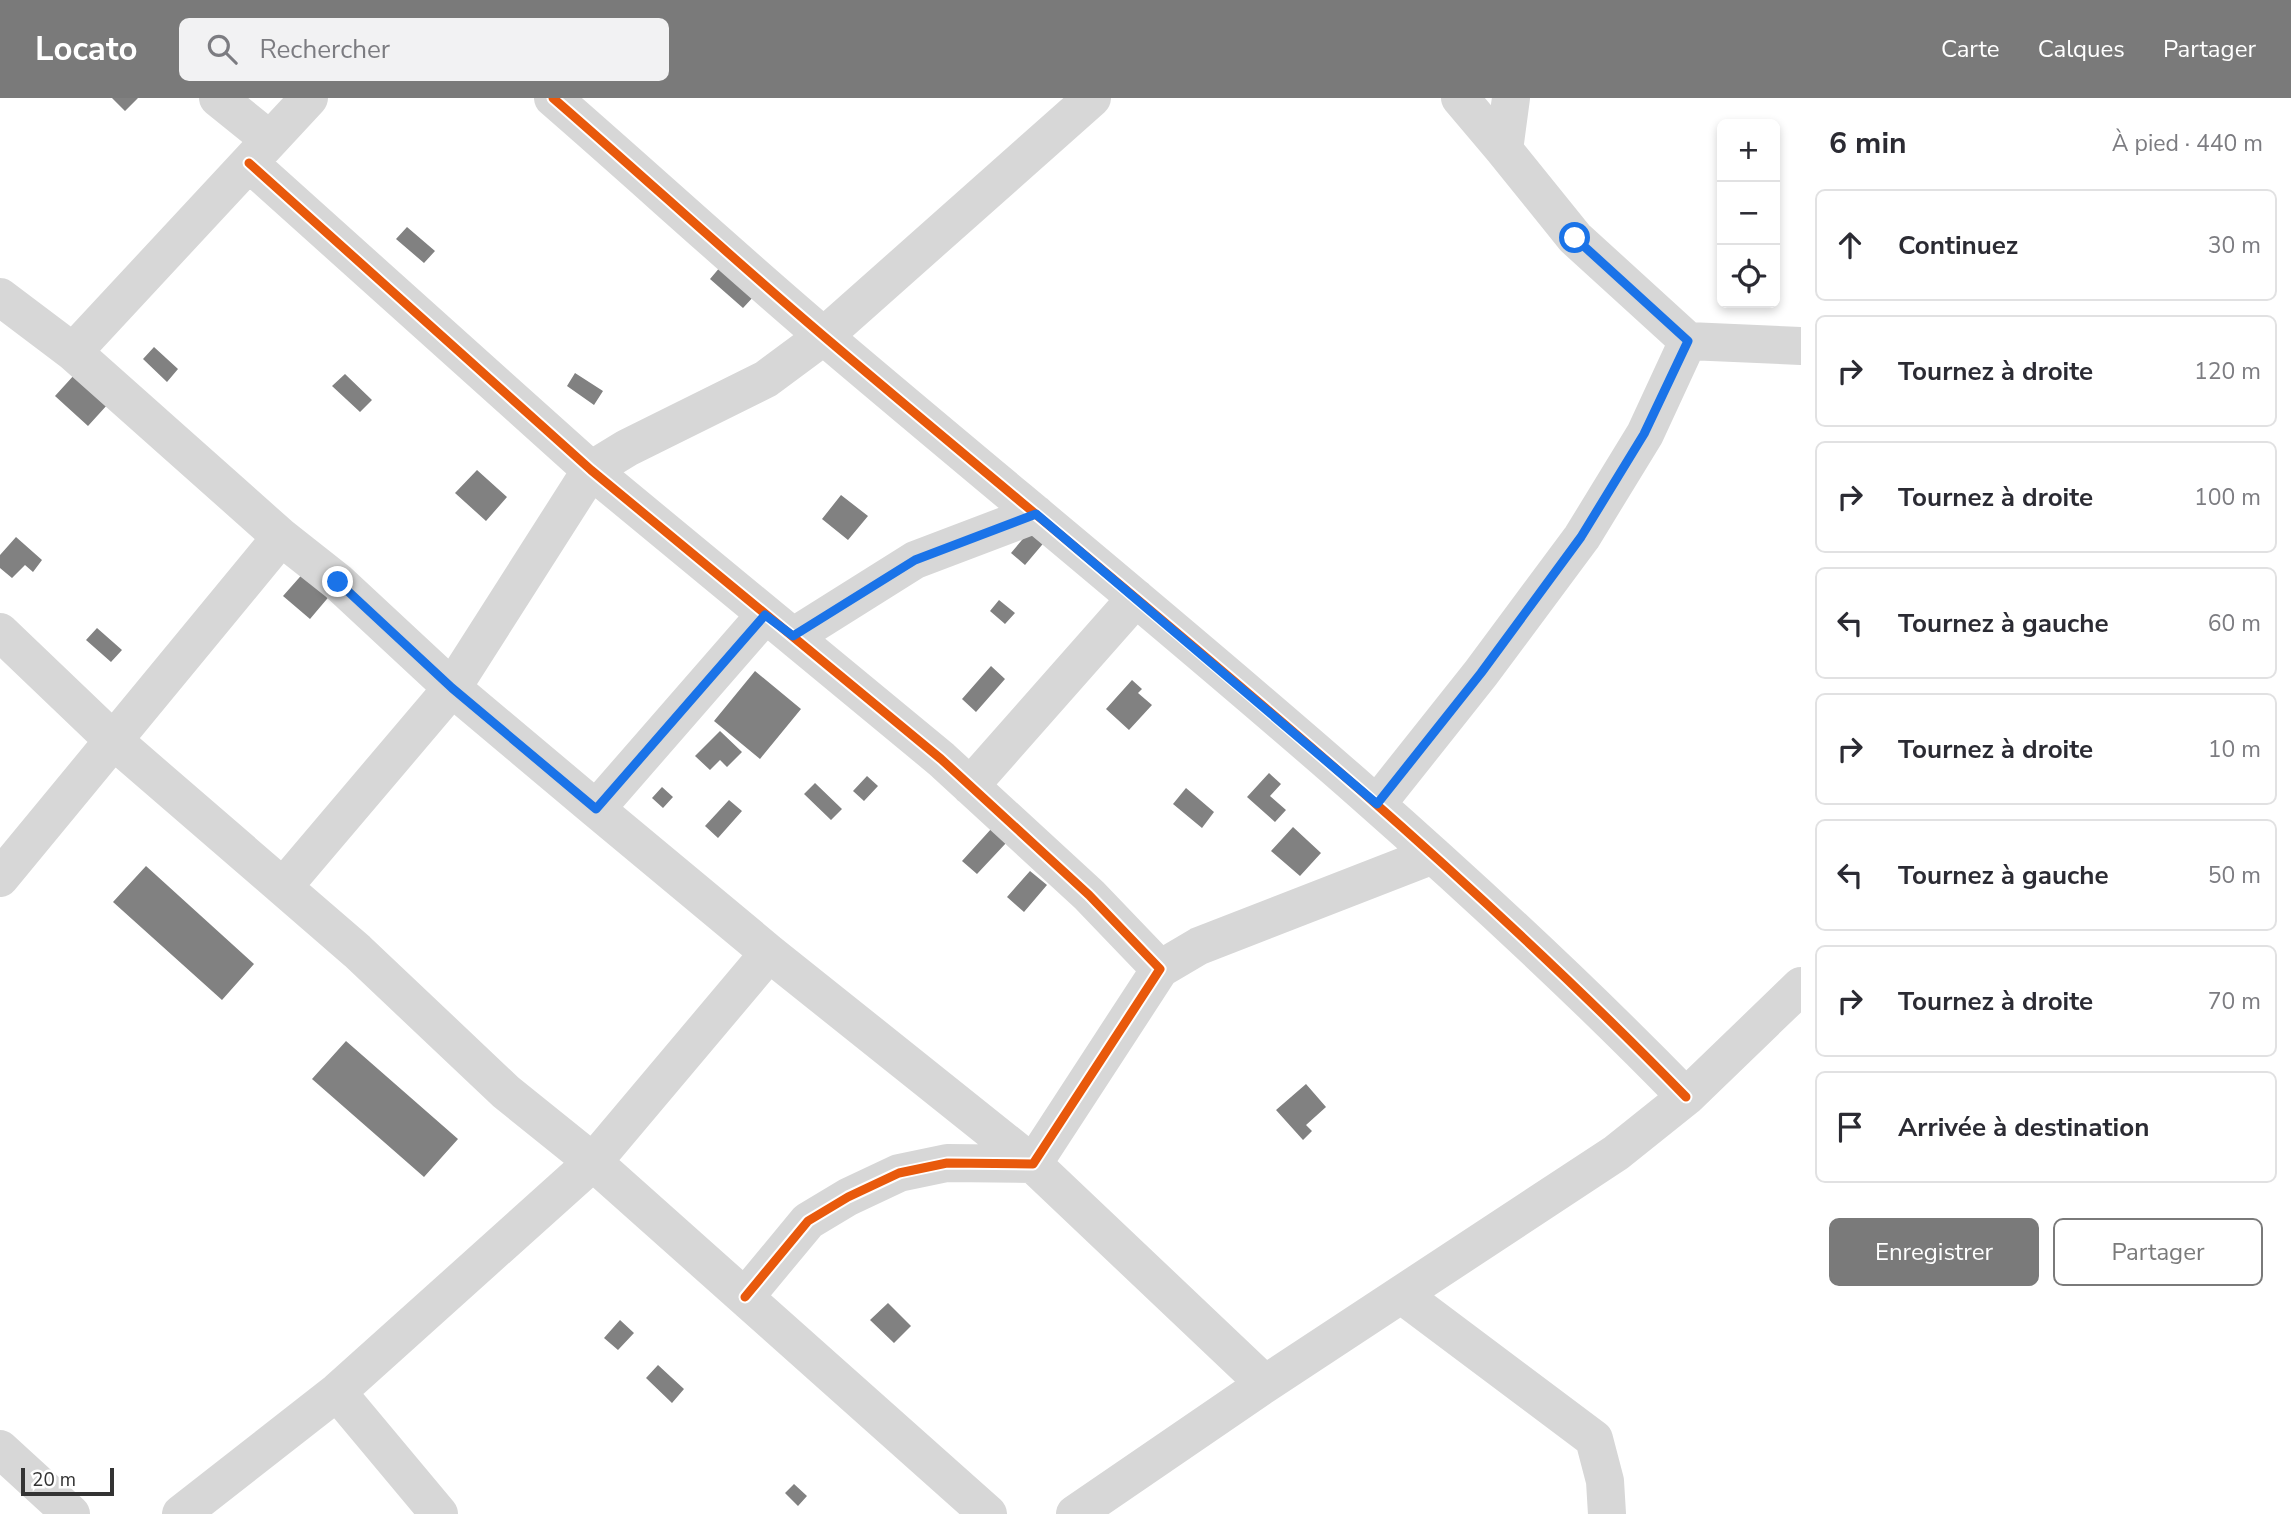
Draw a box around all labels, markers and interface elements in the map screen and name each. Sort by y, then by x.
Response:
search box [179,18,669,81]
text: Locato [35,27,137,72]
icon: search [203,30,241,68]
text: Rechercher [259,32,390,67]
text: Carte [1941,33,2000,65]
text: Calques [2038,33,2125,65]
text: Partager [2163,33,2256,65]
map controls [1717,119,1780,308]
button: + [1717,119,1780,182]
text: 6 min [1829,123,1907,164]
text: À pied · 440 m [2112,128,2263,159]
button: − [1717,182,1780,245]
route start [1559,222,1590,253]
icon: ahead [1831,226,1869,264]
text: Continuez [1898,228,2018,263]
text: 30 m [2208,230,2261,261]
button: locate [1717,245,1780,308]
icon: right [1831,352,1869,390]
text: Tournez à droite [1898,354,2093,389]
text: 120 m [2194,356,2261,387]
icon: right [1831,478,1869,516]
text: Tournez à droite [1898,480,2093,515]
text: 100 m [2194,482,2261,513]
route end [322,566,353,597]
icon: left [1831,604,1869,642]
text: Tournez à gauche [1898,606,2109,641]
text: 60 m [2208,608,2261,639]
icon: right [1831,730,1869,768]
text: Tournez à droite [1898,732,2093,767]
text: 10 m [2208,734,2261,765]
icon: left [1831,856,1869,894]
text: Tournez à gauche [1898,858,2109,893]
text: 50 m [2208,860,2261,891]
icon: right [1831,982,1869,1020]
text: Tournez à droite [1898,984,2093,1019]
text: 70 m [2208,986,2261,1017]
icon: arrive [1831,1108,1869,1146]
text: Arrivée à destination [1898,1110,2149,1145]
button: Enregistrer [1829,1218,2039,1286]
button: Partager [2053,1218,2263,1286]
scale bar [21,1465,114,1497]
text: 20 m [32,1467,76,1493]

